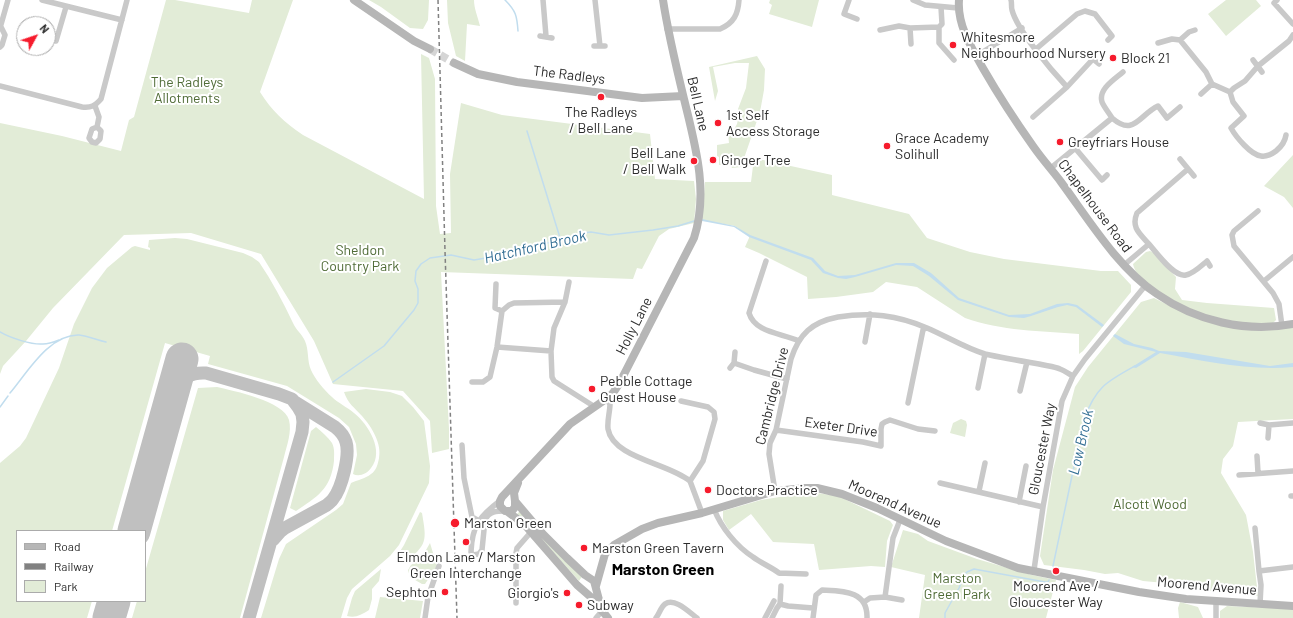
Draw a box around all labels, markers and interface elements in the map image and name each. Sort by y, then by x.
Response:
north arrow [16,16,56,56]
text: N [37,22,52,36]
place label: Whitesmore Neighbourhood Nursery [961,29,1106,62]
marker: Whitesmore Neighbourhood Nursery [948,40,958,50]
place label: Block 21 [1121,50,1170,66]
marker: Block 21 [1108,53,1118,63]
street label: The Radleys [532,62,606,88]
park label: The Radleys Allotments [151,74,223,106]
street label: Bell Lane [684,75,712,133]
marker: The Radleys / Bell Lane [596,92,606,102]
place label: The Radleys / Bell Lane [565,104,637,136]
place label: 1st Self Access Storage [726,107,820,140]
marker: 1st Self Access Storage [713,118,723,128]
place label: Grace Academy Solihull [895,130,989,162]
place label: Greyfriars House [1068,134,1169,150]
marker: Greyfriars House [1055,137,1065,147]
marker: Grace Academy Solihull [882,141,892,151]
place label: Bell Lane / Bell Walk [623,145,686,178]
place label: Ginger Tree [721,152,791,168]
marker: Ginger Tree [708,155,718,165]
marker: Bell Lane / Bell Walk [689,156,699,166]
street label: Chapelhouse Road [1055,156,1135,256]
water label: Hatchford Brook [482,227,588,267]
park label: Sheldon Country Park [321,242,399,274]
street label: Holly Lane [612,294,656,358]
street label: Cambridge Drive [752,345,792,447]
place label: Pebble Cottage Guest House [600,373,693,406]
marker: Pebble Cottage Guest House [587,384,597,394]
street label: Gloucester Way [1025,401,1059,497]
water label: Low Brook [1065,407,1097,477]
street label: Exeter Drive [803,414,879,440]
street label: Moorend Avenue [846,476,944,532]
place label: Doctors Practice [716,482,818,498]
marker: Doctors Practice [703,485,713,495]
park label: Alcott Wood [1113,496,1187,512]
place label: Marston Green [464,515,552,531]
marker: Marston Green [449,517,461,529]
legend [16,530,146,602]
marker: Elmdon Lane / Marston Green Interchange [461,537,471,547]
text: Road [54,539,81,553]
place label: Marston Green Tavern [592,540,724,556]
marker: Marston Green Tavern [579,543,589,553]
place label: Elmdon Lane / Marston Green Interchange [396,549,536,582]
text: Railway [54,559,93,573]
district label: Marston Green [612,560,714,580]
marker: Moorend Ave / Gloucester Way [1051,566,1061,576]
park label: Marston Green Park [924,570,990,602]
street label: Moorend Avenue [1156,573,1258,599]
place label: Moorend Ave / Gloucester Way [1009,578,1103,610]
text: Park [54,579,78,593]
place label: Sephton [386,584,437,600]
place label: Giorgio's [508,585,559,601]
marker: Sephton [440,587,450,597]
marker: Giorgio's [562,588,572,598]
place label: Subway [587,597,634,613]
marker: Subway [574,600,584,610]

